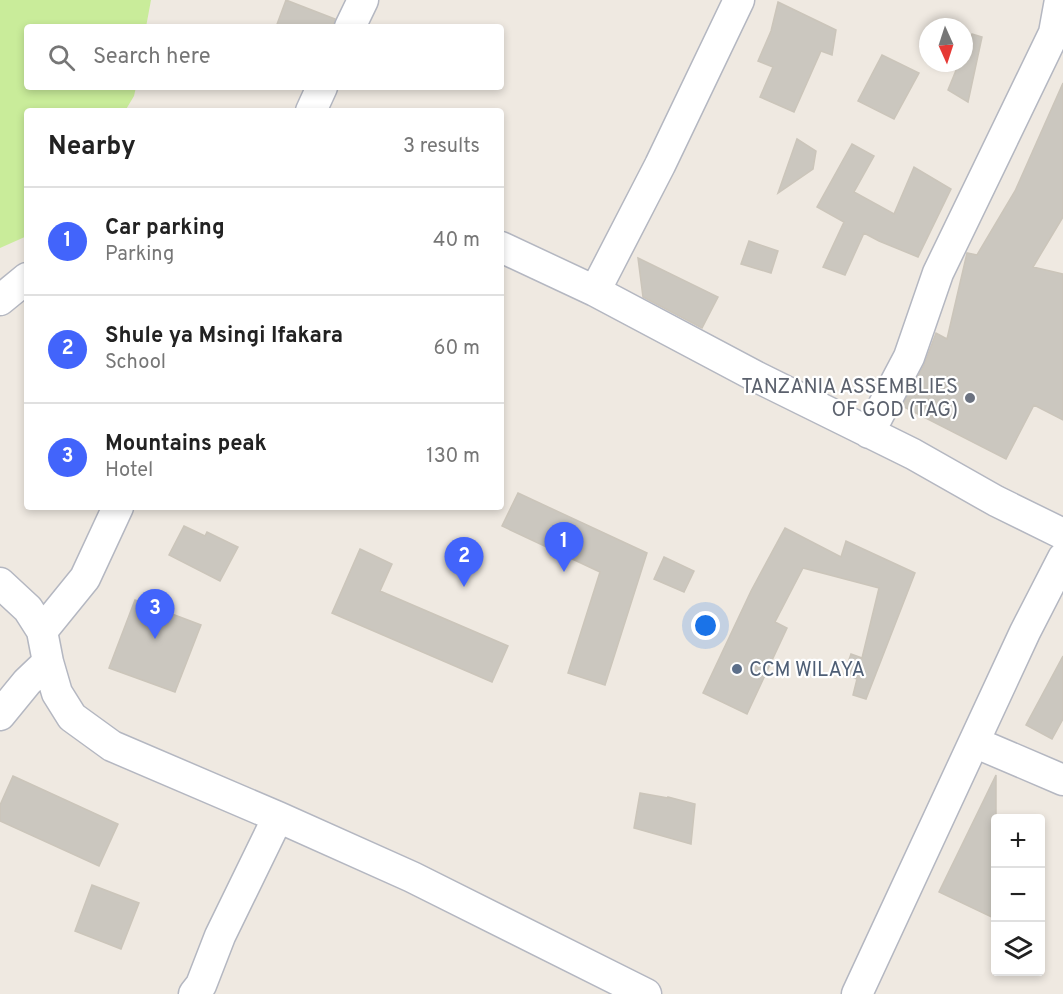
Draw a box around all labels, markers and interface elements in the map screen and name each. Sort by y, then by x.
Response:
north arrow [919,18,973,72]
search box [24,24,504,90]
icon: search [45,41,78,74]
text: Search here [93,44,211,71]
text: Nearby [48,131,136,164]
text: 3 results [403,134,480,160]
text: Car parking [105,215,225,242]
text: 1 [64,228,72,254]
text: 40 m [433,228,480,254]
text: Parking [105,242,174,268]
text: Shule ya Msingi Ifakara [105,323,343,350]
text: 2 [61,336,74,362]
text: 60 m [434,336,480,362]
text: School [105,350,166,376]
place label: TANZANIA ASSEMBLIES OF GOD (TAG) [741,375,958,424]
marker: TANZANIA ASSEMBLIES OF GOD (TAG) [963,391,977,405]
text: Mountains peak [105,431,267,458]
text: 3 [62,444,74,470]
text: 130 m [426,444,480,470]
text: Hotel [105,458,153,484]
pin: 1 [544,522,584,572]
pin: 2 [444,538,484,587]
pin: 3 [136,590,174,639]
your location [691,611,720,640]
place label: CCM WILAYA [749,658,865,684]
marker: CCM WILAYA [730,662,744,676]
map controls [991,814,1045,976]
button: + [991,814,1045,868]
button: − [991,868,1045,922]
button: layers [991,922,1045,976]

